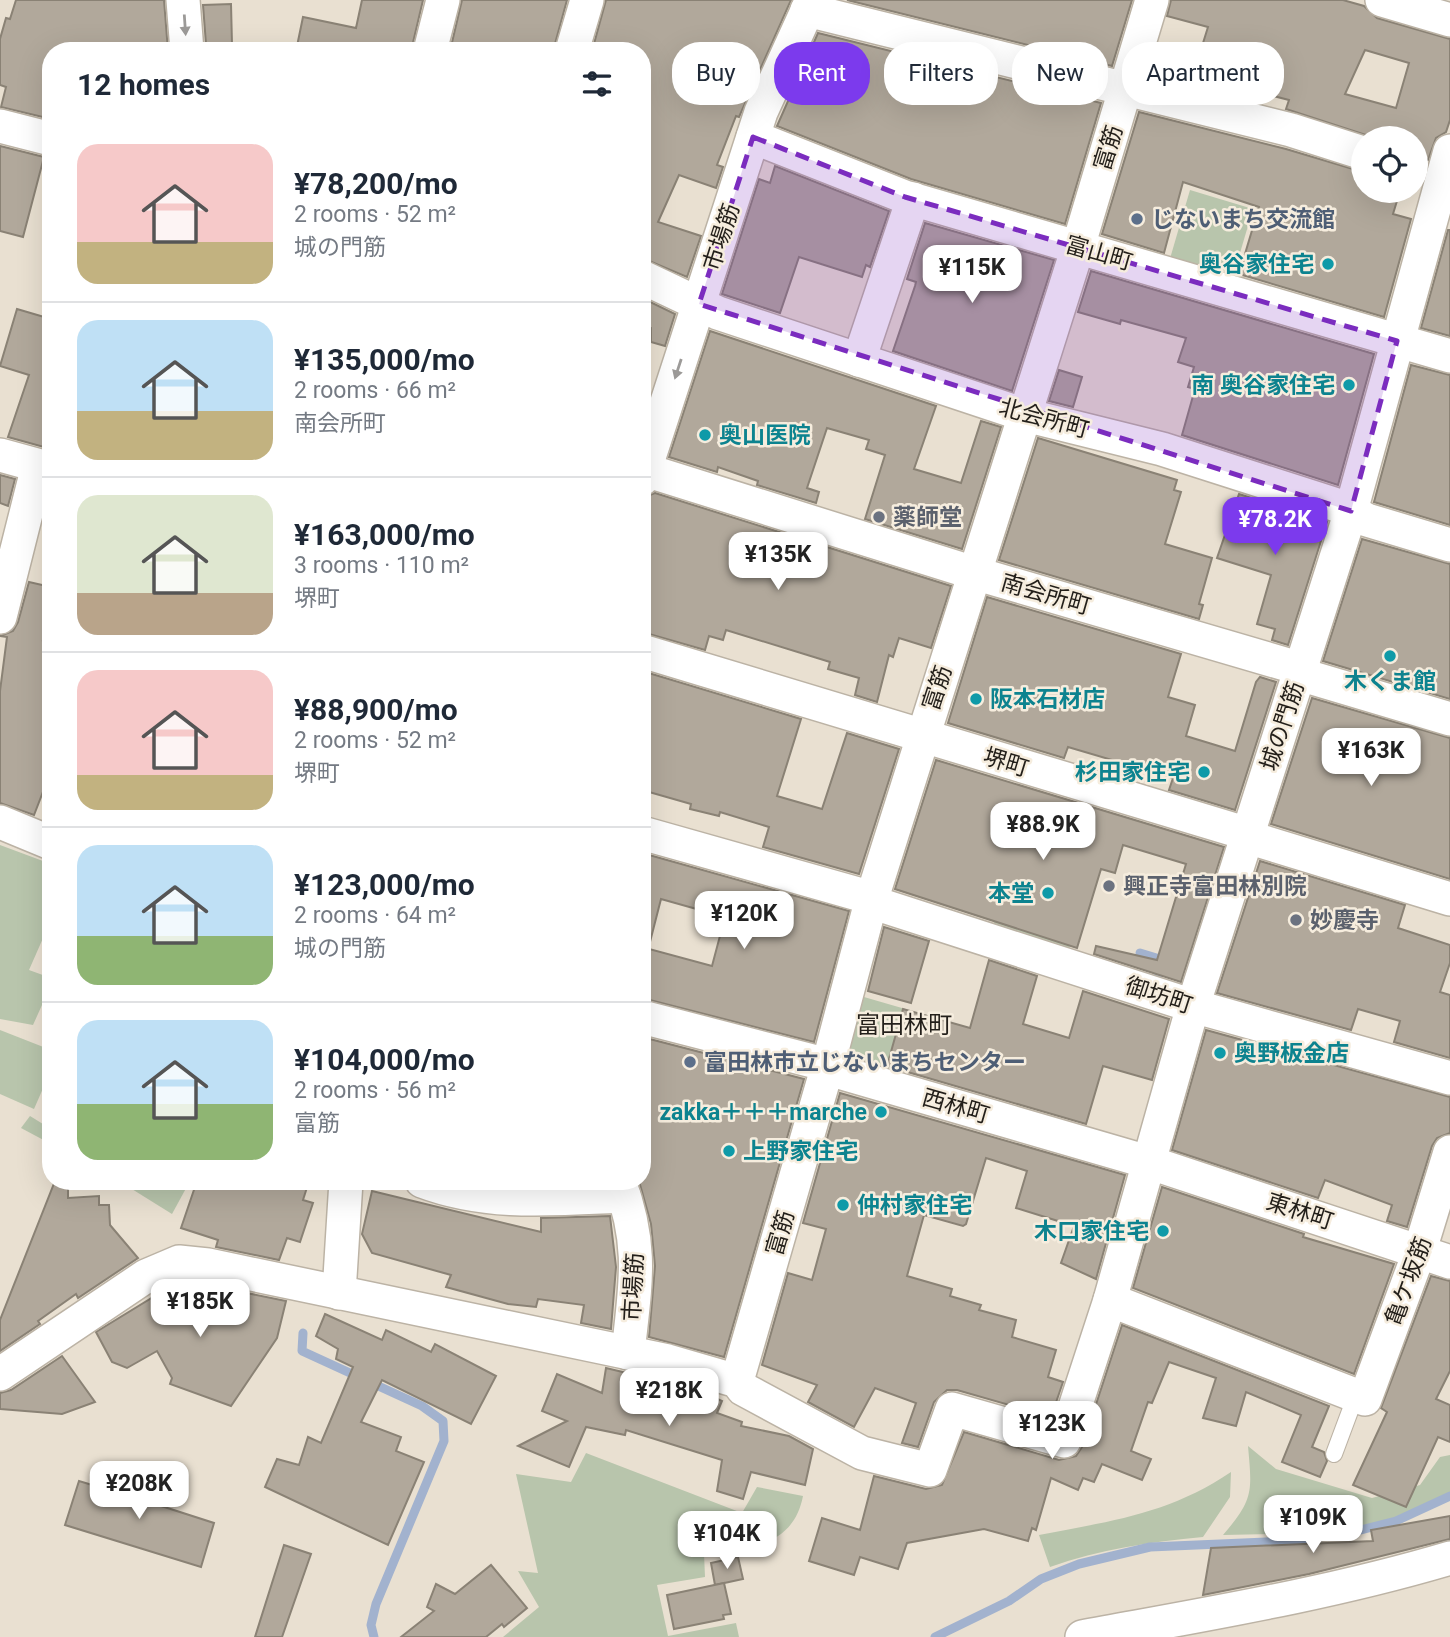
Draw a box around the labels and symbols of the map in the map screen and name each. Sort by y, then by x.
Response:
one-way arrow [180,15,191,37]
street label: 富筋 [1089,122,1128,174]
street label: 市場筋 [698,200,745,274]
place label: じないまち交流館 [1151,206,1335,233]
marker: じないまち交流館 [1129,211,1145,227]
street label: 富山町 [1062,231,1136,276]
pin: ¥115K [923,246,1021,305]
place label: 奥谷家住宅 [1199,251,1314,278]
marker: 奥谷家住宅 [1320,256,1336,272]
one-way arrow [672,359,683,380]
place label: 南 奥谷家住宅 [1191,372,1335,399]
marker: 南 奥谷家住宅 [1341,377,1357,393]
street label: 北会所町 [996,394,1092,443]
place label: 奥山医院 [719,422,811,449]
marker: 奥山医院 [697,427,713,443]
pin: ¥78.2K [1218,498,1332,557]
place label: 薬師堂 [893,504,962,531]
marker: 薬師堂 [871,509,887,525]
pin: ¥135K [729,532,827,592]
street label: 南会所町 [998,569,1094,620]
marker: 木くま館 [1382,648,1398,664]
street label: 富筋 [918,662,957,714]
place label: 木くま館 [1344,668,1436,695]
street label: 城の門筋 [1255,678,1310,774]
place label: 阪本石材店 [990,686,1105,713]
marker: 阪本石材店 [968,691,984,707]
pin: ¥163K [1322,728,1420,788]
street label: 堺町 [980,743,1032,782]
place label: 杉田家住宅 [1075,759,1190,786]
marker: 杉田家住宅 [1196,764,1212,780]
pin: ¥88.9K [986,802,1100,862]
place label: 興正寺富田林別院 [1123,873,1307,900]
marker: 興正寺富田林別院 [1101,878,1117,894]
place label: 本堂 [988,880,1034,907]
marker: 本堂 [1040,885,1056,901]
pin: ¥120K [695,892,793,951]
place label: 妙慶寺 [1310,907,1379,934]
marker: 妙慶寺 [1288,912,1304,928]
street label: 御坊町 [1122,972,1196,1019]
district label: 富田林町 [856,1011,952,1039]
place label: 奥野板金店 [1234,1040,1349,1067]
marker: 奥野板金店 [1212,1045,1228,1061]
place label: 富田林市立じないまちセンター [704,1049,1026,1076]
marker: 富田林市立じないまちセンター [682,1054,698,1070]
street label: 西林町 [919,1084,993,1129]
place label: zakka＋＋＋marche [659,1099,867,1126]
marker: zakka＋＋＋marche [873,1104,889,1120]
place label: 上野家住宅 [743,1138,858,1165]
marker: 上野家住宅 [721,1143,737,1159]
street label: 東林町 [1263,1188,1337,1235]
place label: 仲村家住宅 [857,1192,972,1219]
marker: 仲村家住宅 [835,1197,851,1213]
street label: 富筋 [761,1207,800,1259]
place label: 木口家住宅 [1034,1218,1149,1245]
marker: 木口家住宅 [1155,1223,1171,1239]
street label: 亀ケ坂筋 [1380,1233,1437,1329]
street label: 市場筋 [618,1252,649,1322]
pin: ¥185K [151,1280,249,1339]
pin: ¥218K [620,1368,718,1428]
pin: ¥123K [1003,1402,1101,1461]
pin: ¥208K [90,1462,188,1521]
pin: ¥109K [1264,1496,1362,1555]
pin: ¥104K [678,1512,776,1571]

